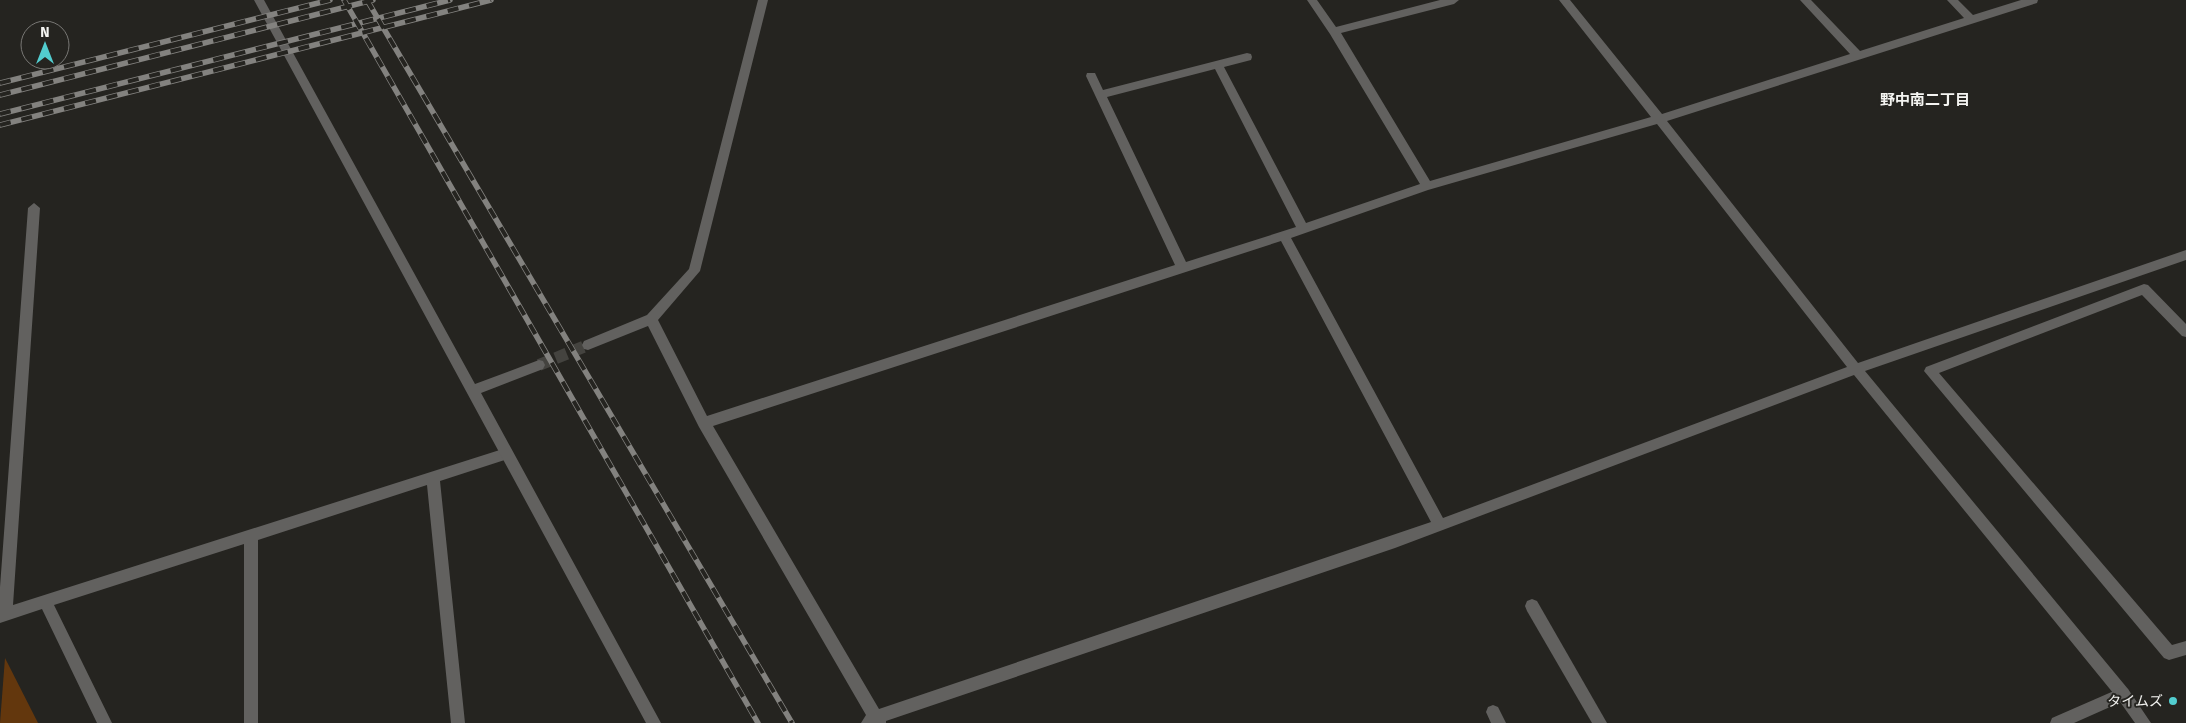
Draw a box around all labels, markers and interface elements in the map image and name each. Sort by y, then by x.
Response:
north arrow [20,20,70,70]
text: N [40,24,50,41]
district label: 野中南二丁目 [1880,91,1970,109]
place label: タイムズ [2107,693,2163,710]
marker: タイムズ [2167,695,2179,707]

